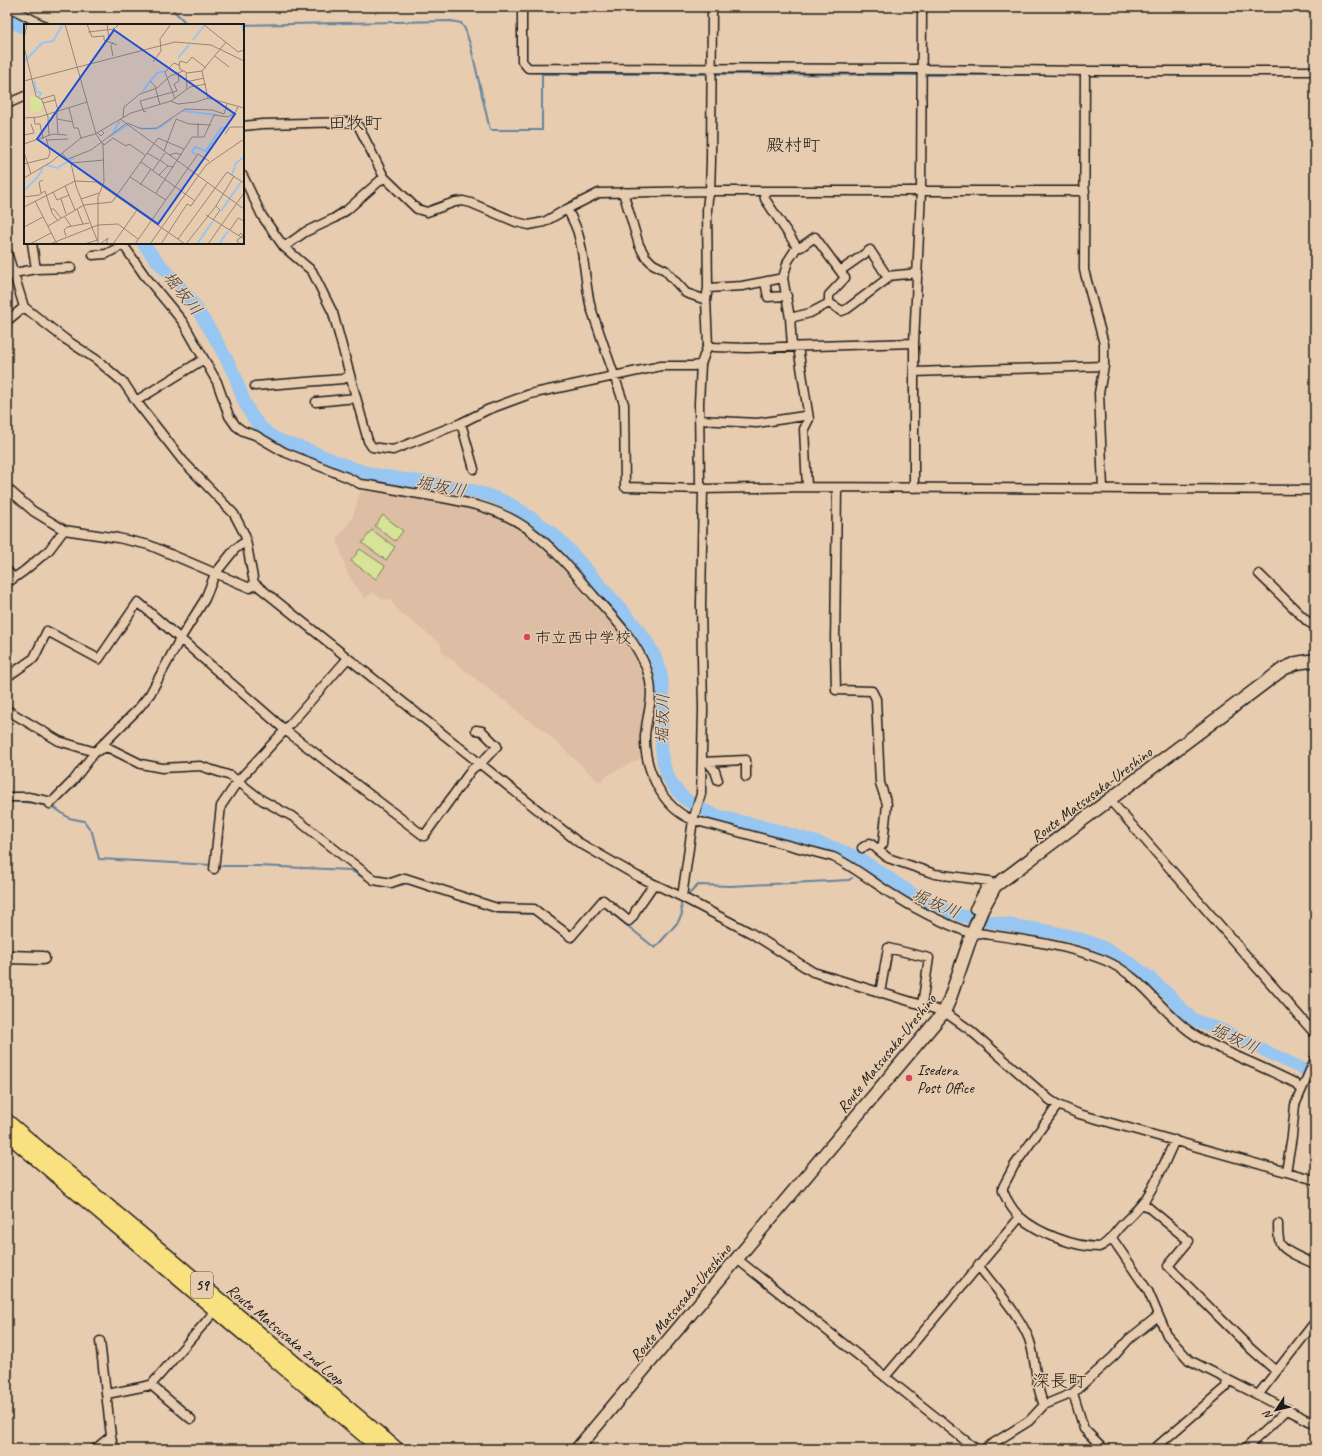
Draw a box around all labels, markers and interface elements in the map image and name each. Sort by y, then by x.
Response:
inset map [24,24,244,244]
district label: 田牧町 [328,112,382,134]
district label: 殿村町 [766,134,820,156]
water label: 堀坂川 [158,267,207,320]
water label: 堀坂川 [414,471,468,502]
place label: 市立西中学校 [535,628,631,648]
marker: 市立西中学校 [522,632,532,642]
water label: 堀坂川 [652,693,673,745]
street label: Route Matsusaka-Ureshino [1027,742,1157,847]
water label: 堀坂川 [908,884,963,923]
street label: Route Matsusaka-Ureshino [833,989,942,1117]
water label: 堀坂川 [1207,1018,1262,1059]
place label: Isedera Post Office [917,1060,976,1098]
marker: Isedera Post Office [904,1073,914,1083]
street label: Route Matsusaka-Ureshino [626,1239,737,1365]
road number: 59 [191,1272,213,1298]
street label: Route Matsusaka 2nd Loop [223,1280,349,1390]
district label: 深長町 [1032,1370,1086,1392]
north arrow [1256,1390,1296,1430]
text: N [1259,1407,1275,1423]

